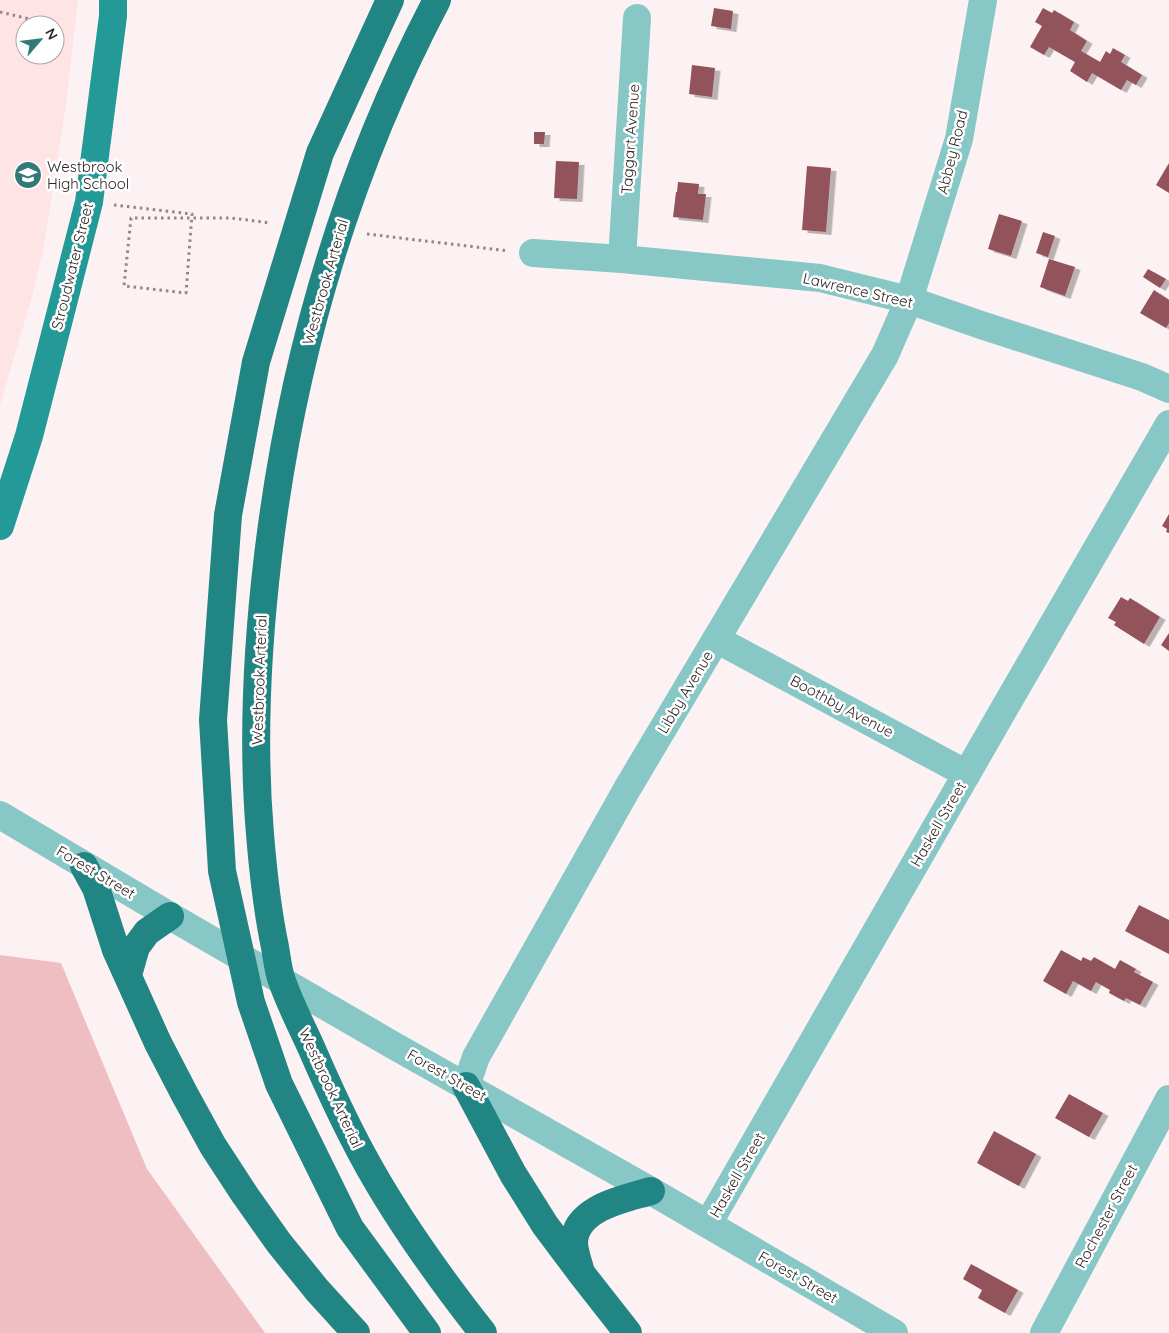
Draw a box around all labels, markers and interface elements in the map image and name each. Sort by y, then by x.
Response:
north arrow [15,15,65,65]
text: N [41,25,62,43]
street label: Taggart Avenue [617,83,643,195]
street label: Abbey Road [932,108,972,196]
place label: Westbrook High School [47,157,129,193]
school or university icon: Westbrook High School [13,160,43,190]
street label: Stroudwater Street [47,200,97,332]
street label: Westbrook Arterial [298,217,352,347]
street label: Lawrence Street [801,268,915,312]
street label: Westbrook Arterial [247,615,271,745]
street label: Libby Avenue [653,647,717,737]
street label: Boothby Avenue [787,671,897,741]
street label: Haskell Street [906,778,970,870]
street label: Forest Street [53,841,139,903]
street label: Westbrook Arterial [295,1025,367,1151]
street label: Forest Street [404,1045,490,1105]
street label: Haskell Street [705,1129,769,1221]
street label: Rochester Street [1071,1161,1141,1271]
street label: Forest Street [755,1247,841,1307]

